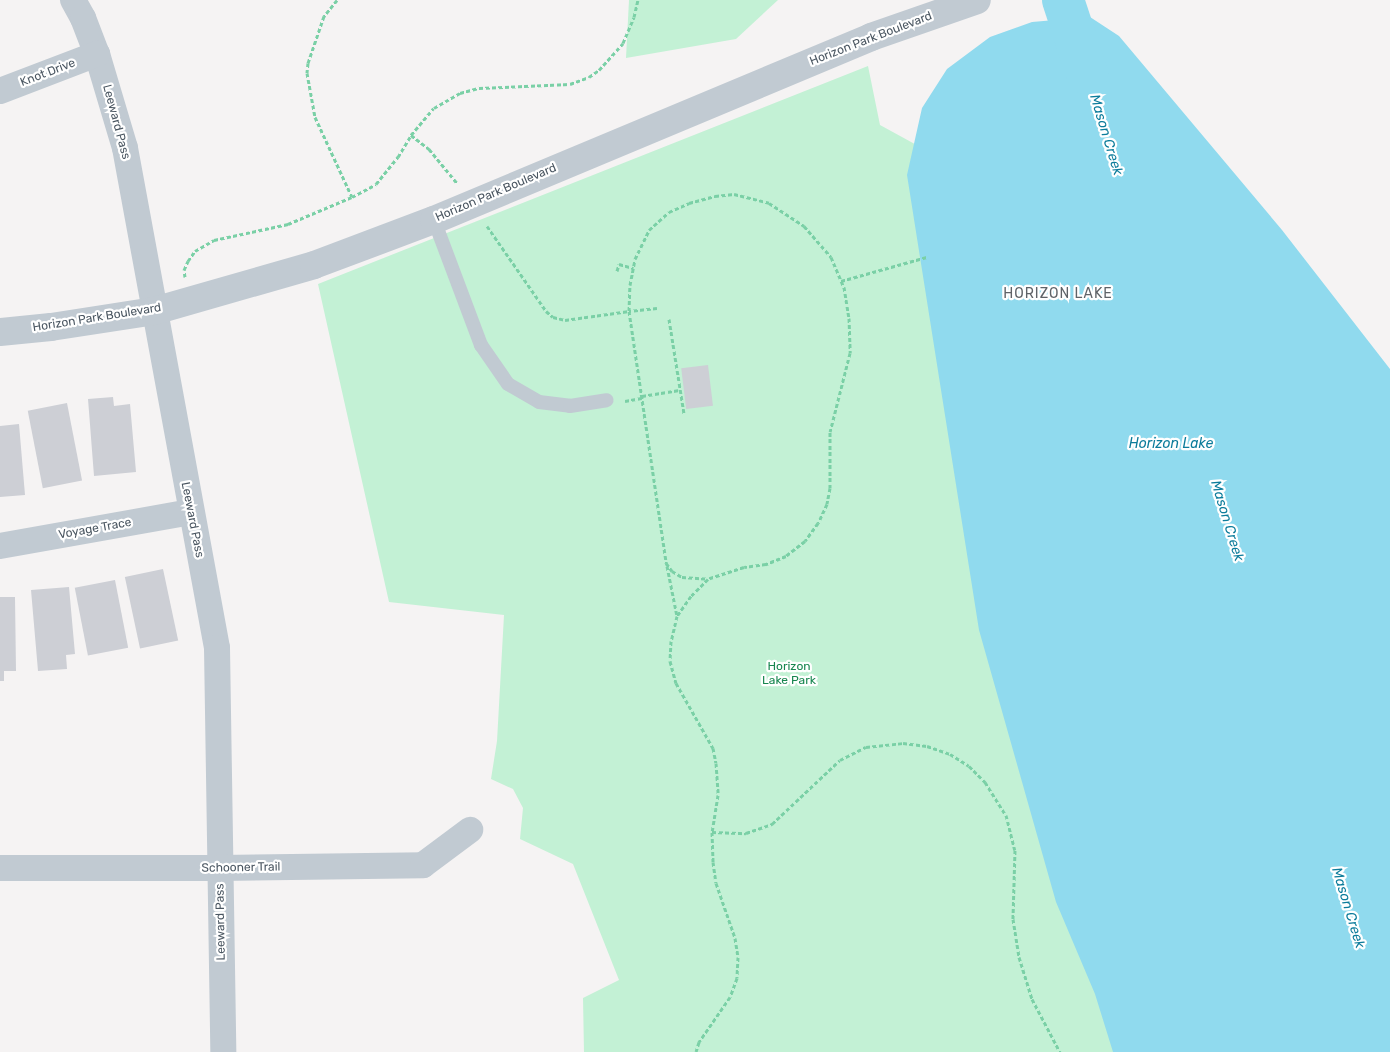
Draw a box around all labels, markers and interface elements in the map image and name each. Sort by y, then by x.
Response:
street label: Horizon Park Boulevard [808,9,934,69]
street label: Knot Drive [18,56,78,90]
street label: Leeward Pass [99,83,133,161]
water label: Mason Creek [1086,92,1126,178]
street label: Horizon Park Boulevard [433,161,559,225]
district label: HORIZON LAKE [1002,286,1114,302]
street label: Horizon Park Boulevard [32,301,162,335]
water label: Horizon Lake [1129,436,1213,452]
water label: Mason Creek [1207,478,1247,564]
street label: Leeward Pass [178,481,206,559]
street label: Voyage Trace [57,515,133,543]
park label: Horizon Lake Park [762,660,816,688]
street label: Schooner Trail [201,860,281,876]
water label: Mason Creek [1328,865,1368,951]
street label: Leeward Pass [213,883,229,961]

